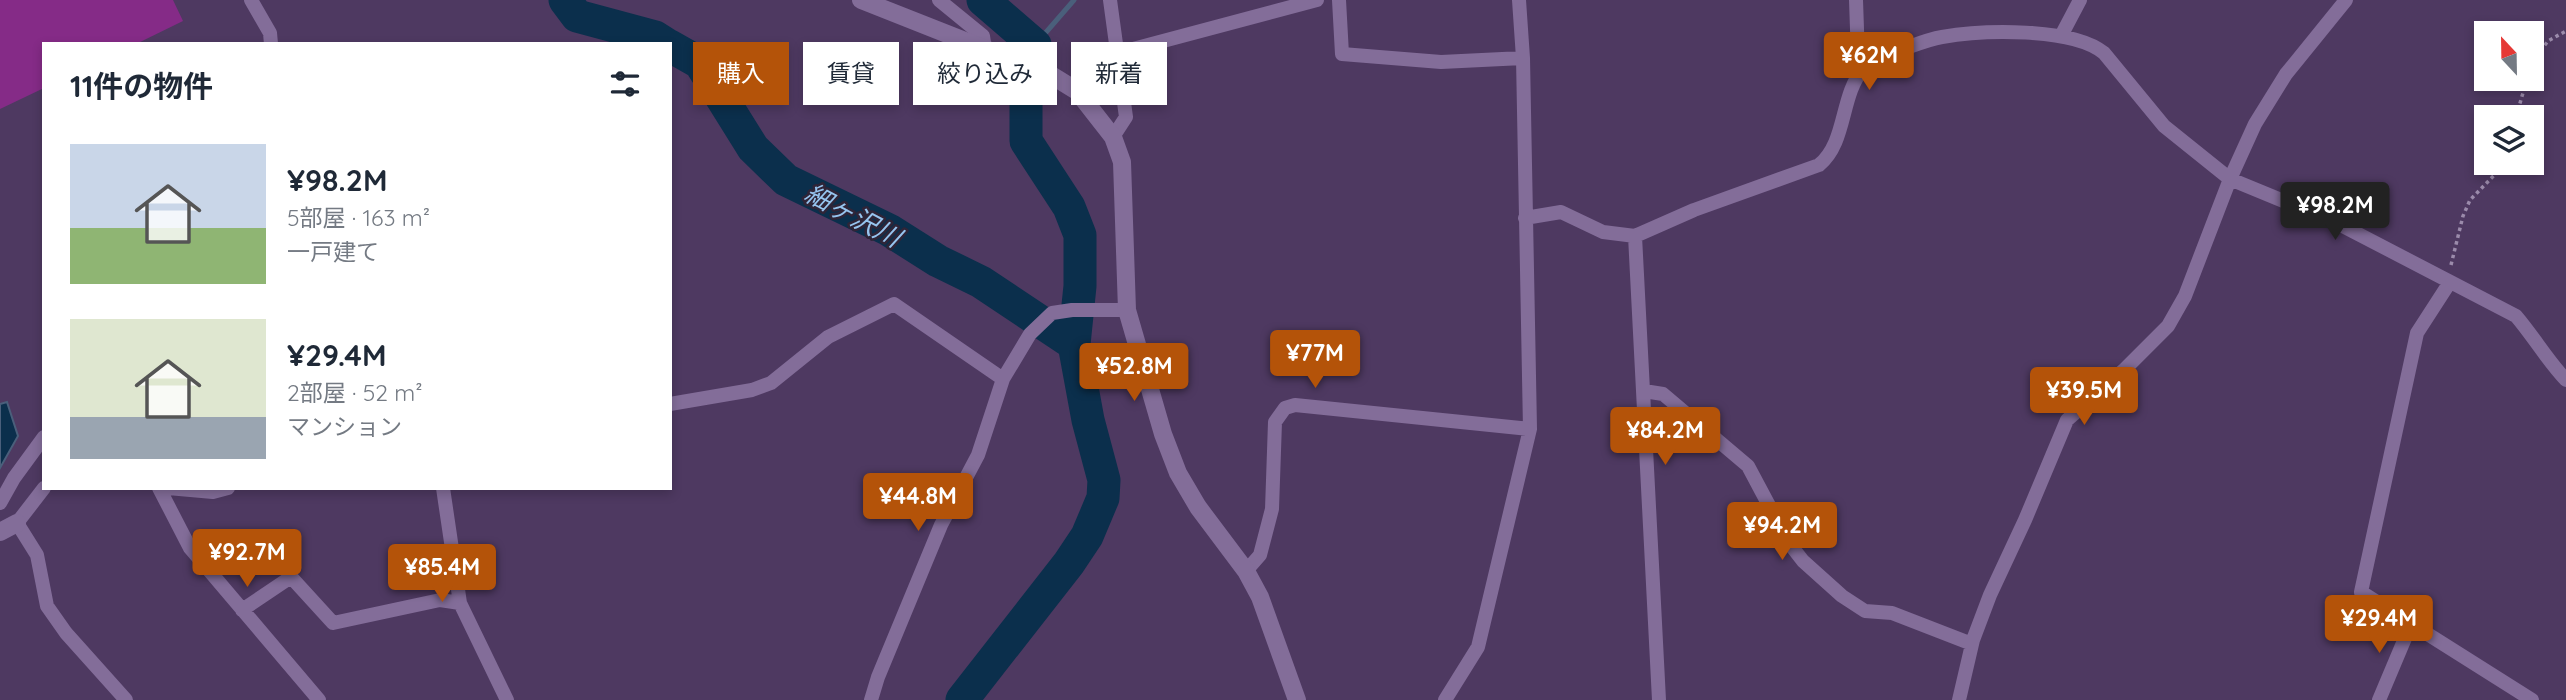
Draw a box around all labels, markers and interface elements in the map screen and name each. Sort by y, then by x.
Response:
north arrow [2474,21,2544,91]
map controls [2474,21,2544,175]
pin: ¥62M [1828,32,1910,92]
text: ¥62M [1840,40,1898,69]
chip: 購入 [693,42,789,105]
chip: 賃貸 [803,42,899,105]
chip: 絞り込み [913,42,1057,105]
chip: 新着 [1071,42,1167,105]
icon: filters [606,65,644,103]
text: 11件の物件 [70,67,213,105]
button: layers [2474,105,2544,175]
text: ¥98.2M [287,161,387,199]
icon: home [126,172,210,256]
water label: 細ヶ沢川 [799,176,909,255]
pin: ¥98.2M [2278,182,2392,242]
text: ¥98.2M [2296,190,2374,219]
text: 5部屋 · 163 m² [287,203,430,232]
text: 一戸建て [287,237,379,266]
pin: ¥77M [1274,330,1356,390]
text: ¥29.4M [287,336,387,374]
text: ¥77M [1286,338,1344,367]
pin: ¥52.8M [1077,344,1191,403]
icon: home [126,347,210,431]
text: ¥52.8M [1095,351,1173,380]
pin: ¥39.5M [2027,368,2141,427]
text: ¥39.5M [2046,375,2122,404]
text: 2部屋 · 52 m² [287,378,423,407]
pin: ¥84.2M [1608,407,1722,467]
text: マンション [287,412,402,441]
text: ¥84.2M [1626,415,1704,444]
pin: ¥44.8M [861,474,975,533]
text: ¥44.8M [879,481,957,510]
pin: ¥94.2M [1725,503,1839,562]
text: ¥94.2M [1743,510,1821,539]
pin: ¥92.7M [190,530,304,589]
text: ¥92.7M [208,537,286,566]
pin: ¥85.4M [385,544,499,604]
text: ¥85.4M [404,552,480,581]
pin: ¥29.4M [2322,596,2436,655]
text: ¥29.4M [2341,603,2417,632]

